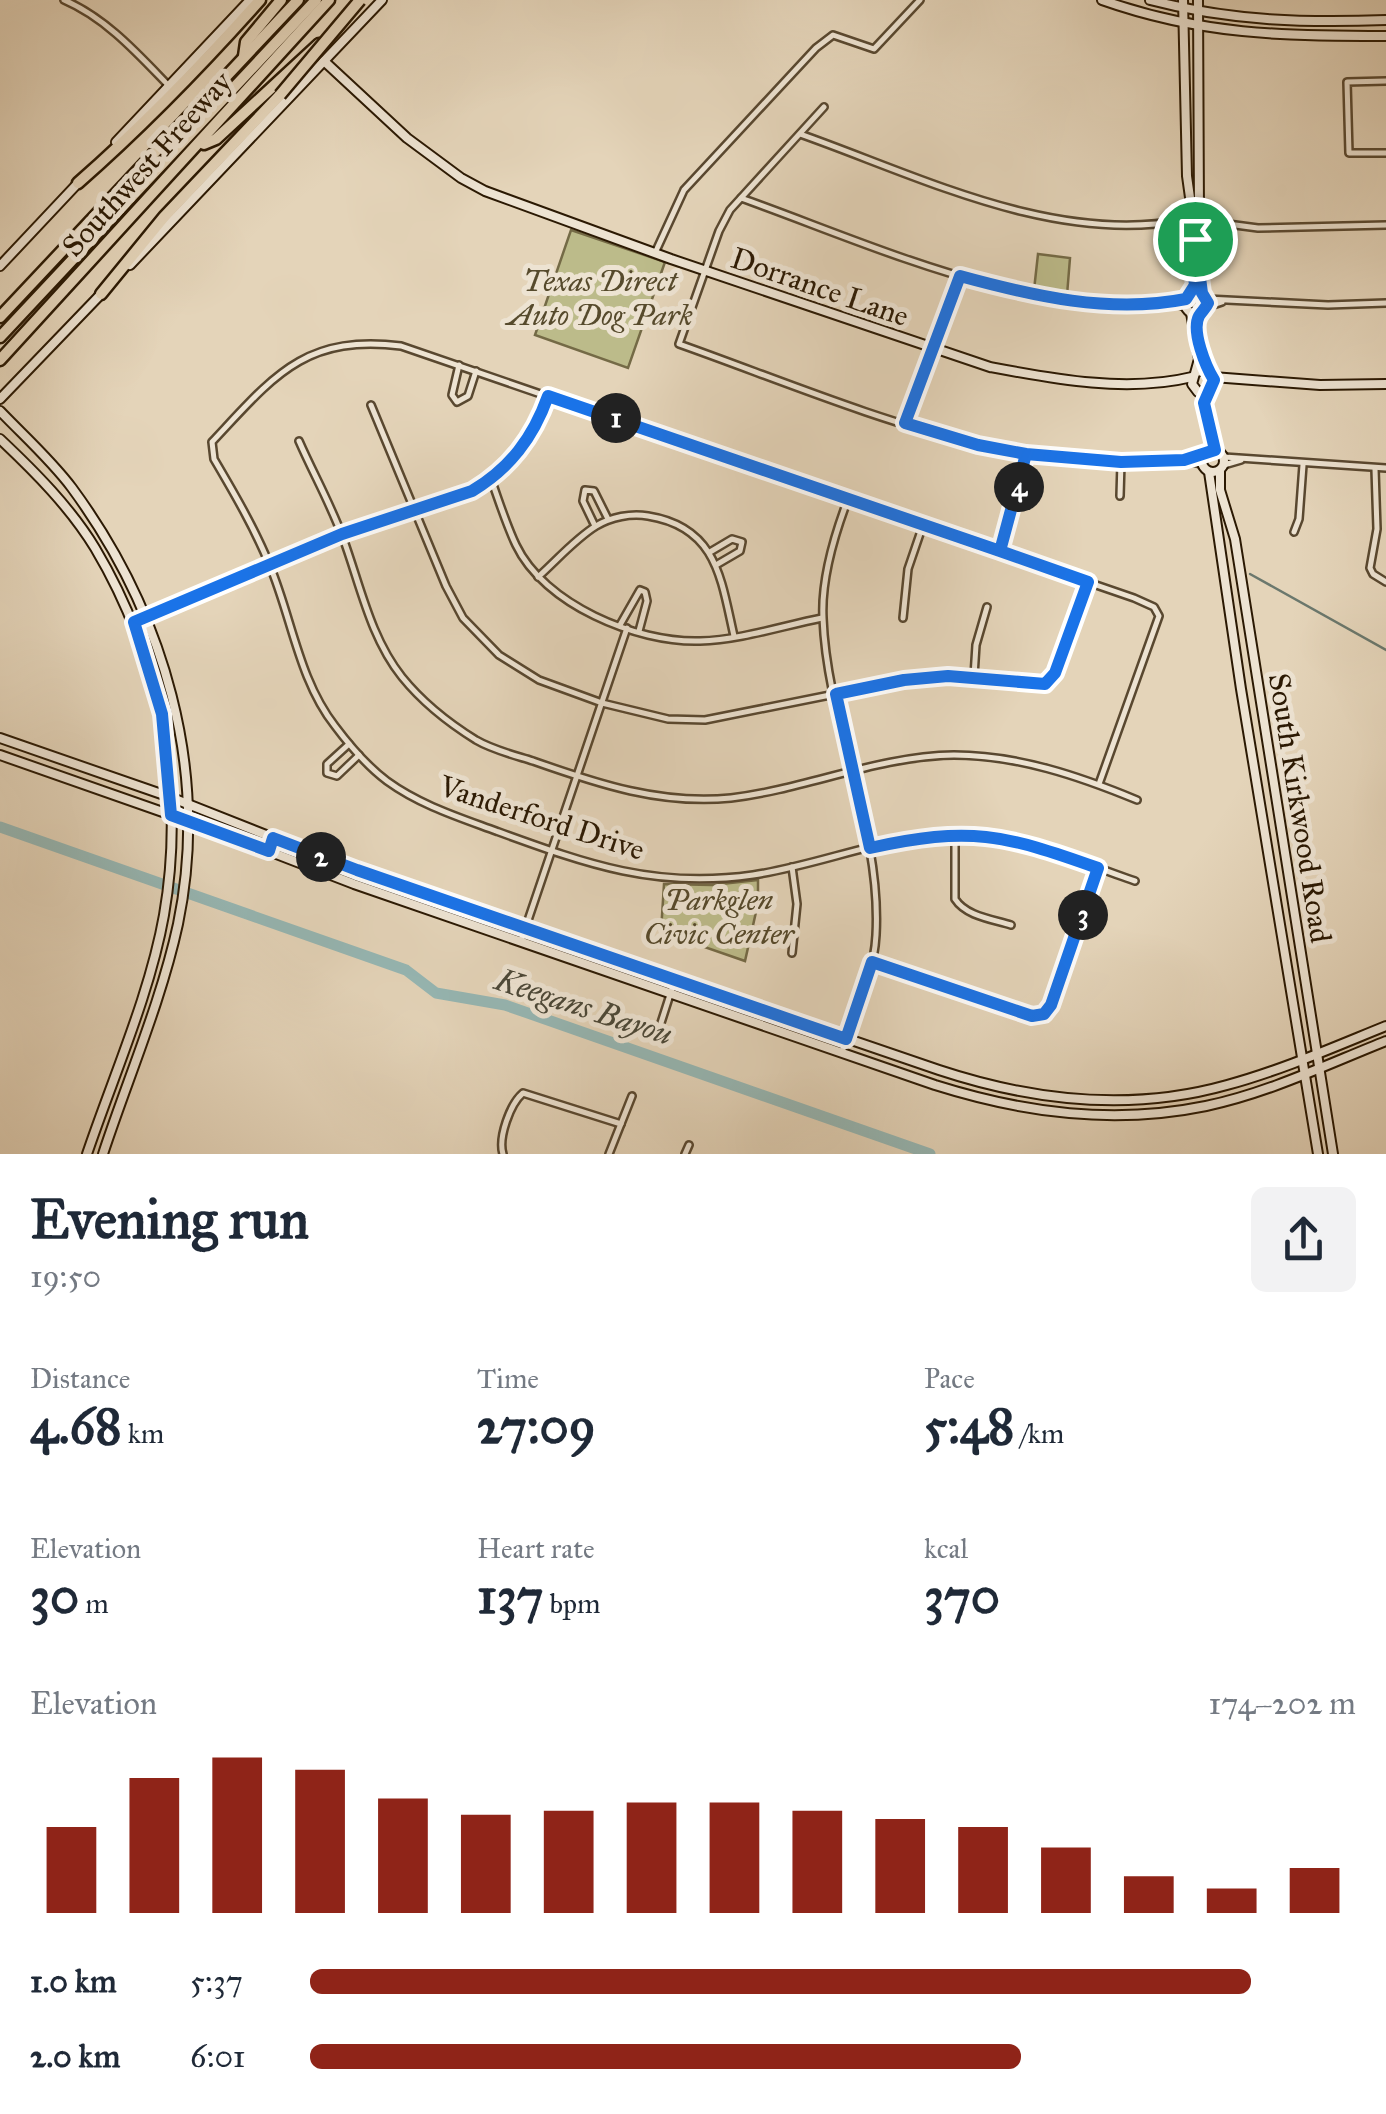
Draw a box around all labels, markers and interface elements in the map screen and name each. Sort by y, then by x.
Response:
street label: Southwest Freeway [55,63,240,264]
pin [1153,197,1238,282]
icon: arrive [1168,212,1223,267]
street label: Dorrance Lane [726,240,914,334]
park label: Texas Direct Auto Dog Park [504,263,693,333]
pin: 1 [591,393,641,443]
text: 1 [610,400,622,435]
pin: 4 [994,462,1044,512]
text: 4 [1011,469,1027,504]
street label: South Kirkwood Road [1261,671,1339,945]
street label: Vanderford Drive [434,768,649,868]
pin: 2 [296,832,346,882]
text: 2 [314,839,328,874]
park label: Parkglen Civic Center [644,882,795,952]
pin: 3 [1058,890,1108,940]
text: 3 [1077,897,1089,932]
water label: Keegans Bayou [489,959,678,1054]
text: Evening run [30,1186,309,1253]
button: share [1251,1187,1356,1292]
text: 19:50 [30,1257,101,1296]
text: Distance [30,1361,130,1396]
text: Time [477,1361,539,1396]
text: Pace [924,1361,975,1396]
text: 4.68 [30,1396,122,1457]
text: 27:09 [477,1396,596,1457]
text: 5:48 [924,1396,1014,1457]
text: km [122,1416,164,1451]
text: /km [1014,1416,1064,1451]
text: Elevation [30,1531,141,1566]
text: Heart rate [477,1531,595,1566]
text: kcal [924,1531,968,1566]
text: 30 [30,1566,79,1627]
text: 137 [477,1566,543,1627]
text: 370 [924,1566,1000,1627]
text: m [79,1586,109,1621]
text: bpm [543,1586,601,1621]
text: Elevation [30,1684,157,1723]
text: 174–202 m [1208,1684,1356,1723]
text: 1.0 km [30,1962,117,2001]
text: 5:37 [190,1962,243,2001]
text: 2.0 km [30,2037,120,2076]
text: 6:01 [190,2037,245,2076]

